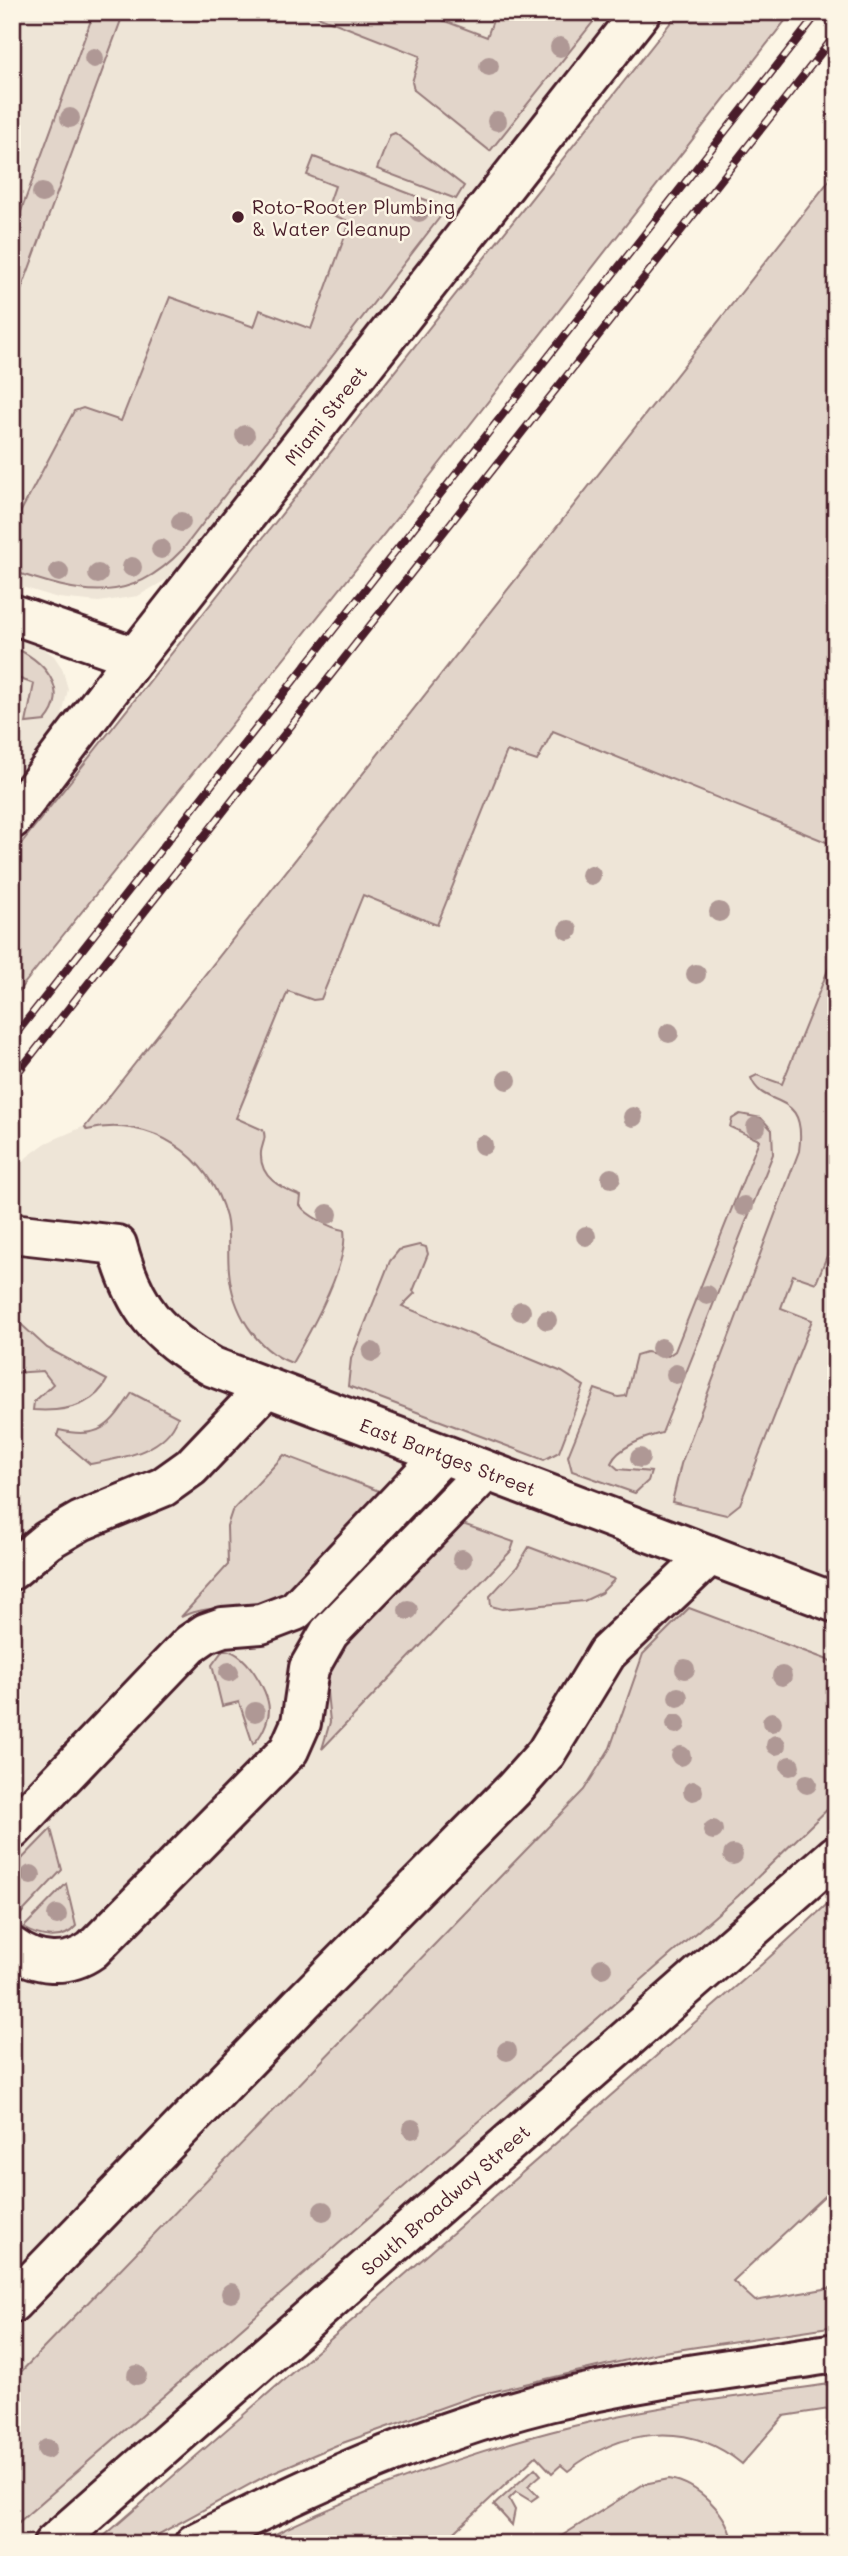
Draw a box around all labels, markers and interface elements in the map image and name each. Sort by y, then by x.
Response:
place label: Roto-Rooter Plumbing & Water Cleanup [252,194,455,241]
marker: Roto-Rooter Plumbing & Water Cleanup [230,209,246,225]
street label: Miami Street [278,360,372,470]
street label: East Bartges Street [357,1411,540,1501]
street label: South Broadway Street [355,2118,535,2280]

